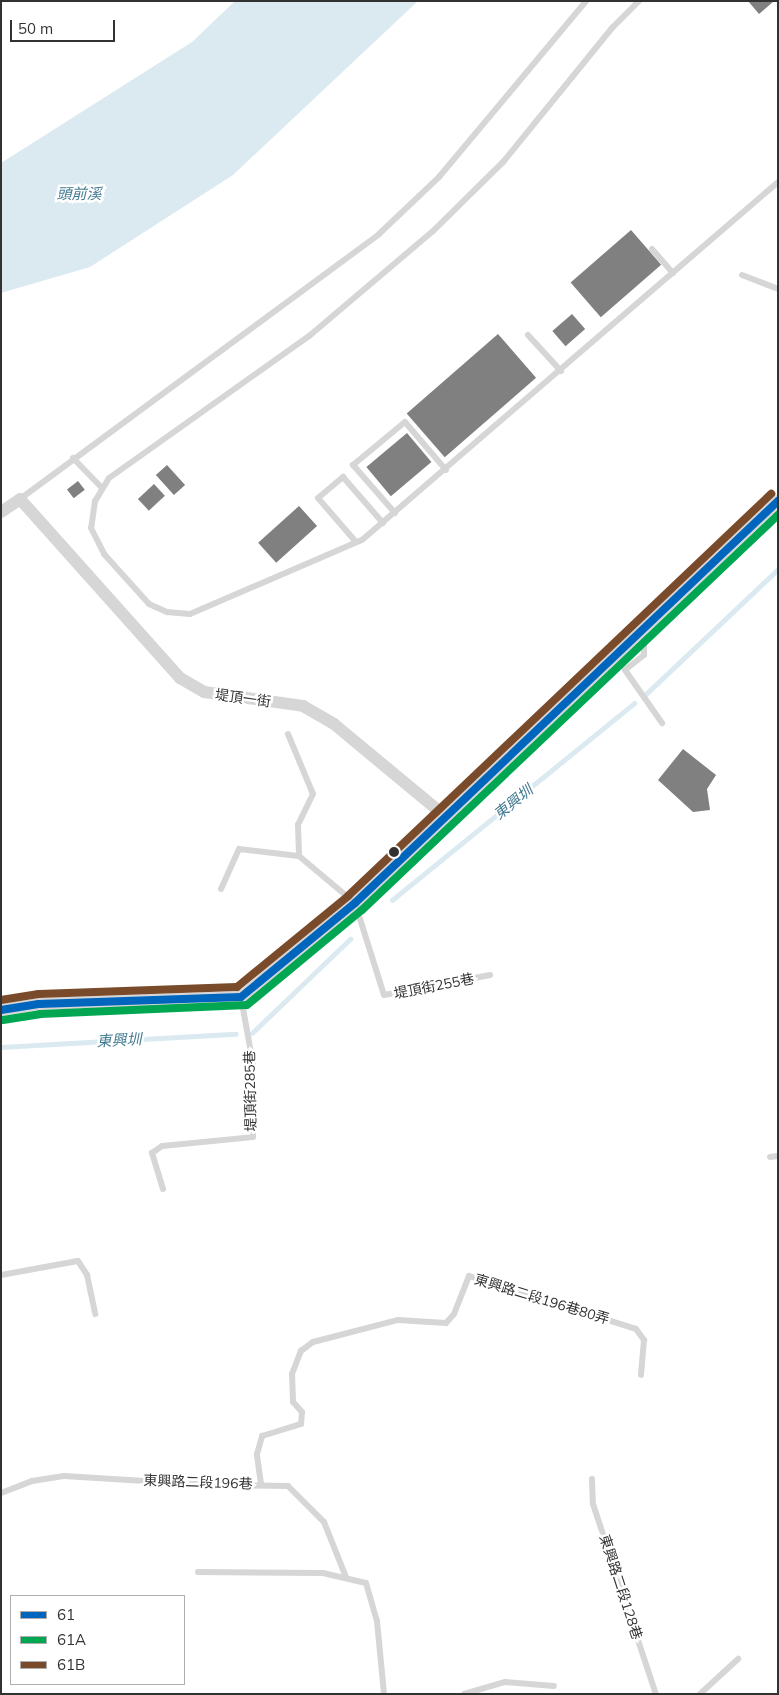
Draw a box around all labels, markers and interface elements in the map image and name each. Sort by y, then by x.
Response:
scale bar [12,10,118,42]
text: 50 m [18,19,53,38]
water label: 頭前溪 [57,185,101,203]
street label: 堤頂一街 [214,686,272,710]
water label: 東興圳 [490,781,536,823]
unlabelled marker [389,847,399,857]
street label: 堤頂街255巷 [393,970,475,1002]
water label: 東興圳 [96,1030,142,1050]
street label: 堤頂街285巷 [241,1050,259,1132]
street label: 東興路二段196巷80弄 [473,1271,611,1327]
street label: 東興路二段196巷 [143,1472,253,1492]
street label: 東興路二段128巷 [596,1532,646,1642]
legend [10,1595,185,1685]
text: 61 [57,1605,75,1624]
text: 61A [57,1630,86,1649]
text: 61B [57,1655,85,1674]

